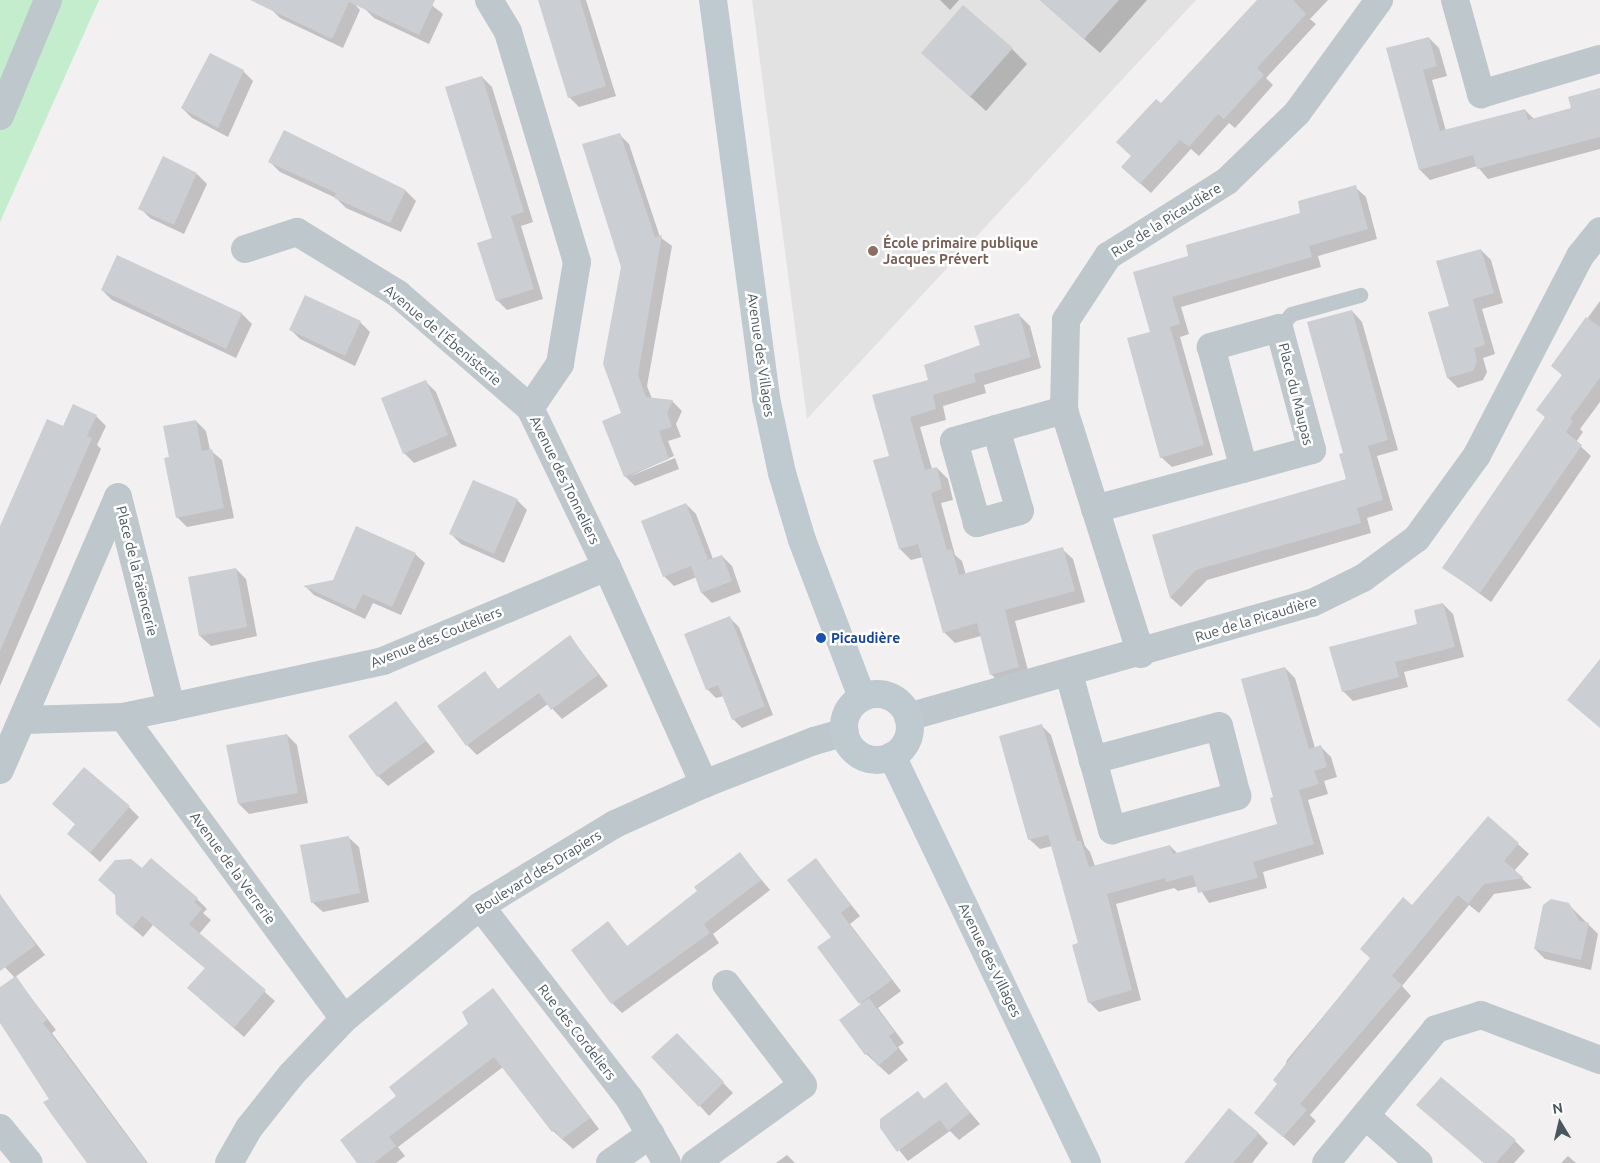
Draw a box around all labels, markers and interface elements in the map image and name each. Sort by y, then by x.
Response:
street label: Rue de la Picaudière [1108,179,1224,261]
place label: École primaire publique Jacques Prévert [883,235,1038,268]
marker: École primaire publique Jacques Prévert [867,245,879,257]
street label: Avenue de l'Ébenisterie [381,281,505,389]
street label: Avenue des Villages [744,292,778,418]
street label: Place du Maupas [1275,341,1317,447]
street label: Avenue des Tonneliers [527,413,603,547]
street label: Place de la Faïencerie [113,504,161,638]
street label: Rue de la Picaudière [1193,592,1319,646]
street label: Avenue des Couteliers [368,603,504,671]
place label: Picaudière [831,630,900,646]
marker: Picaudière [815,632,827,644]
street label: Avenue de la Verrerie [187,809,279,927]
street label: Boulevard des Drapiers [472,826,604,918]
street label: Avenue des Villages [955,900,1025,1020]
street label: Rue des Cordeliers [534,981,620,1083]
north arrow [1535,1098,1585,1148]
text: N [1551,1099,1564,1117]

